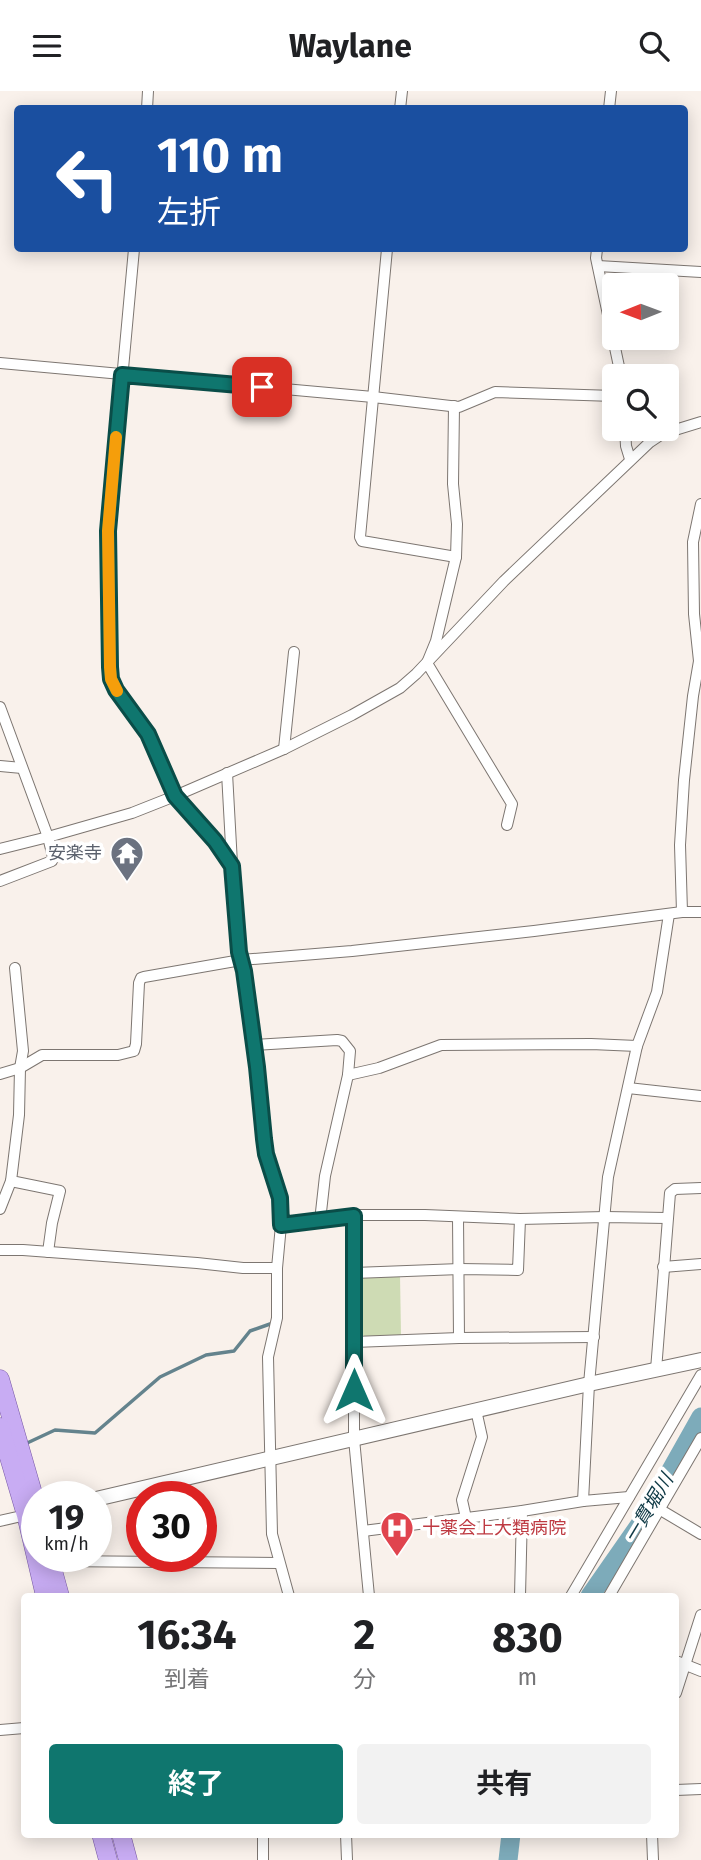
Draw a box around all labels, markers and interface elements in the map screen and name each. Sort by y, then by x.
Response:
icon: menu [28,27,66,65]
text: Waylane [289,27,412,65]
icon: search [635,27,673,65]
text: 110 m [157,126,283,185]
icon: left [42,133,133,224]
text: 左折 [157,193,221,231]
north arrow [602,273,679,350]
map controls [602,273,679,441]
pin [232,357,292,417]
button: search [602,364,679,441]
icon: arrive [243,368,281,406]
temple icon: 安楽寺 [108,834,146,883]
place label: 安楽寺 [48,842,102,864]
position arrow [317,1353,391,1427]
water label: 一貫堀川 [619,1468,679,1547]
speed limit sign: 30 [126,1481,217,1572]
text: 19 [49,1496,84,1538]
hospital icon: 十薬会上大類病院 [378,1509,416,1558]
place label: 十薬会上大類病院 [422,1517,566,1539]
text: km/h [44,1533,89,1555]
text: 16:34 [137,1610,237,1660]
text: 2 [353,1610,375,1660]
text: 830 [492,1613,563,1663]
text: m [518,1663,537,1691]
text: 到着 [164,1665,210,1693]
text: 分 [353,1665,376,1693]
button: 終了 [49,1744,343,1824]
button: 共有 [357,1744,651,1824]

